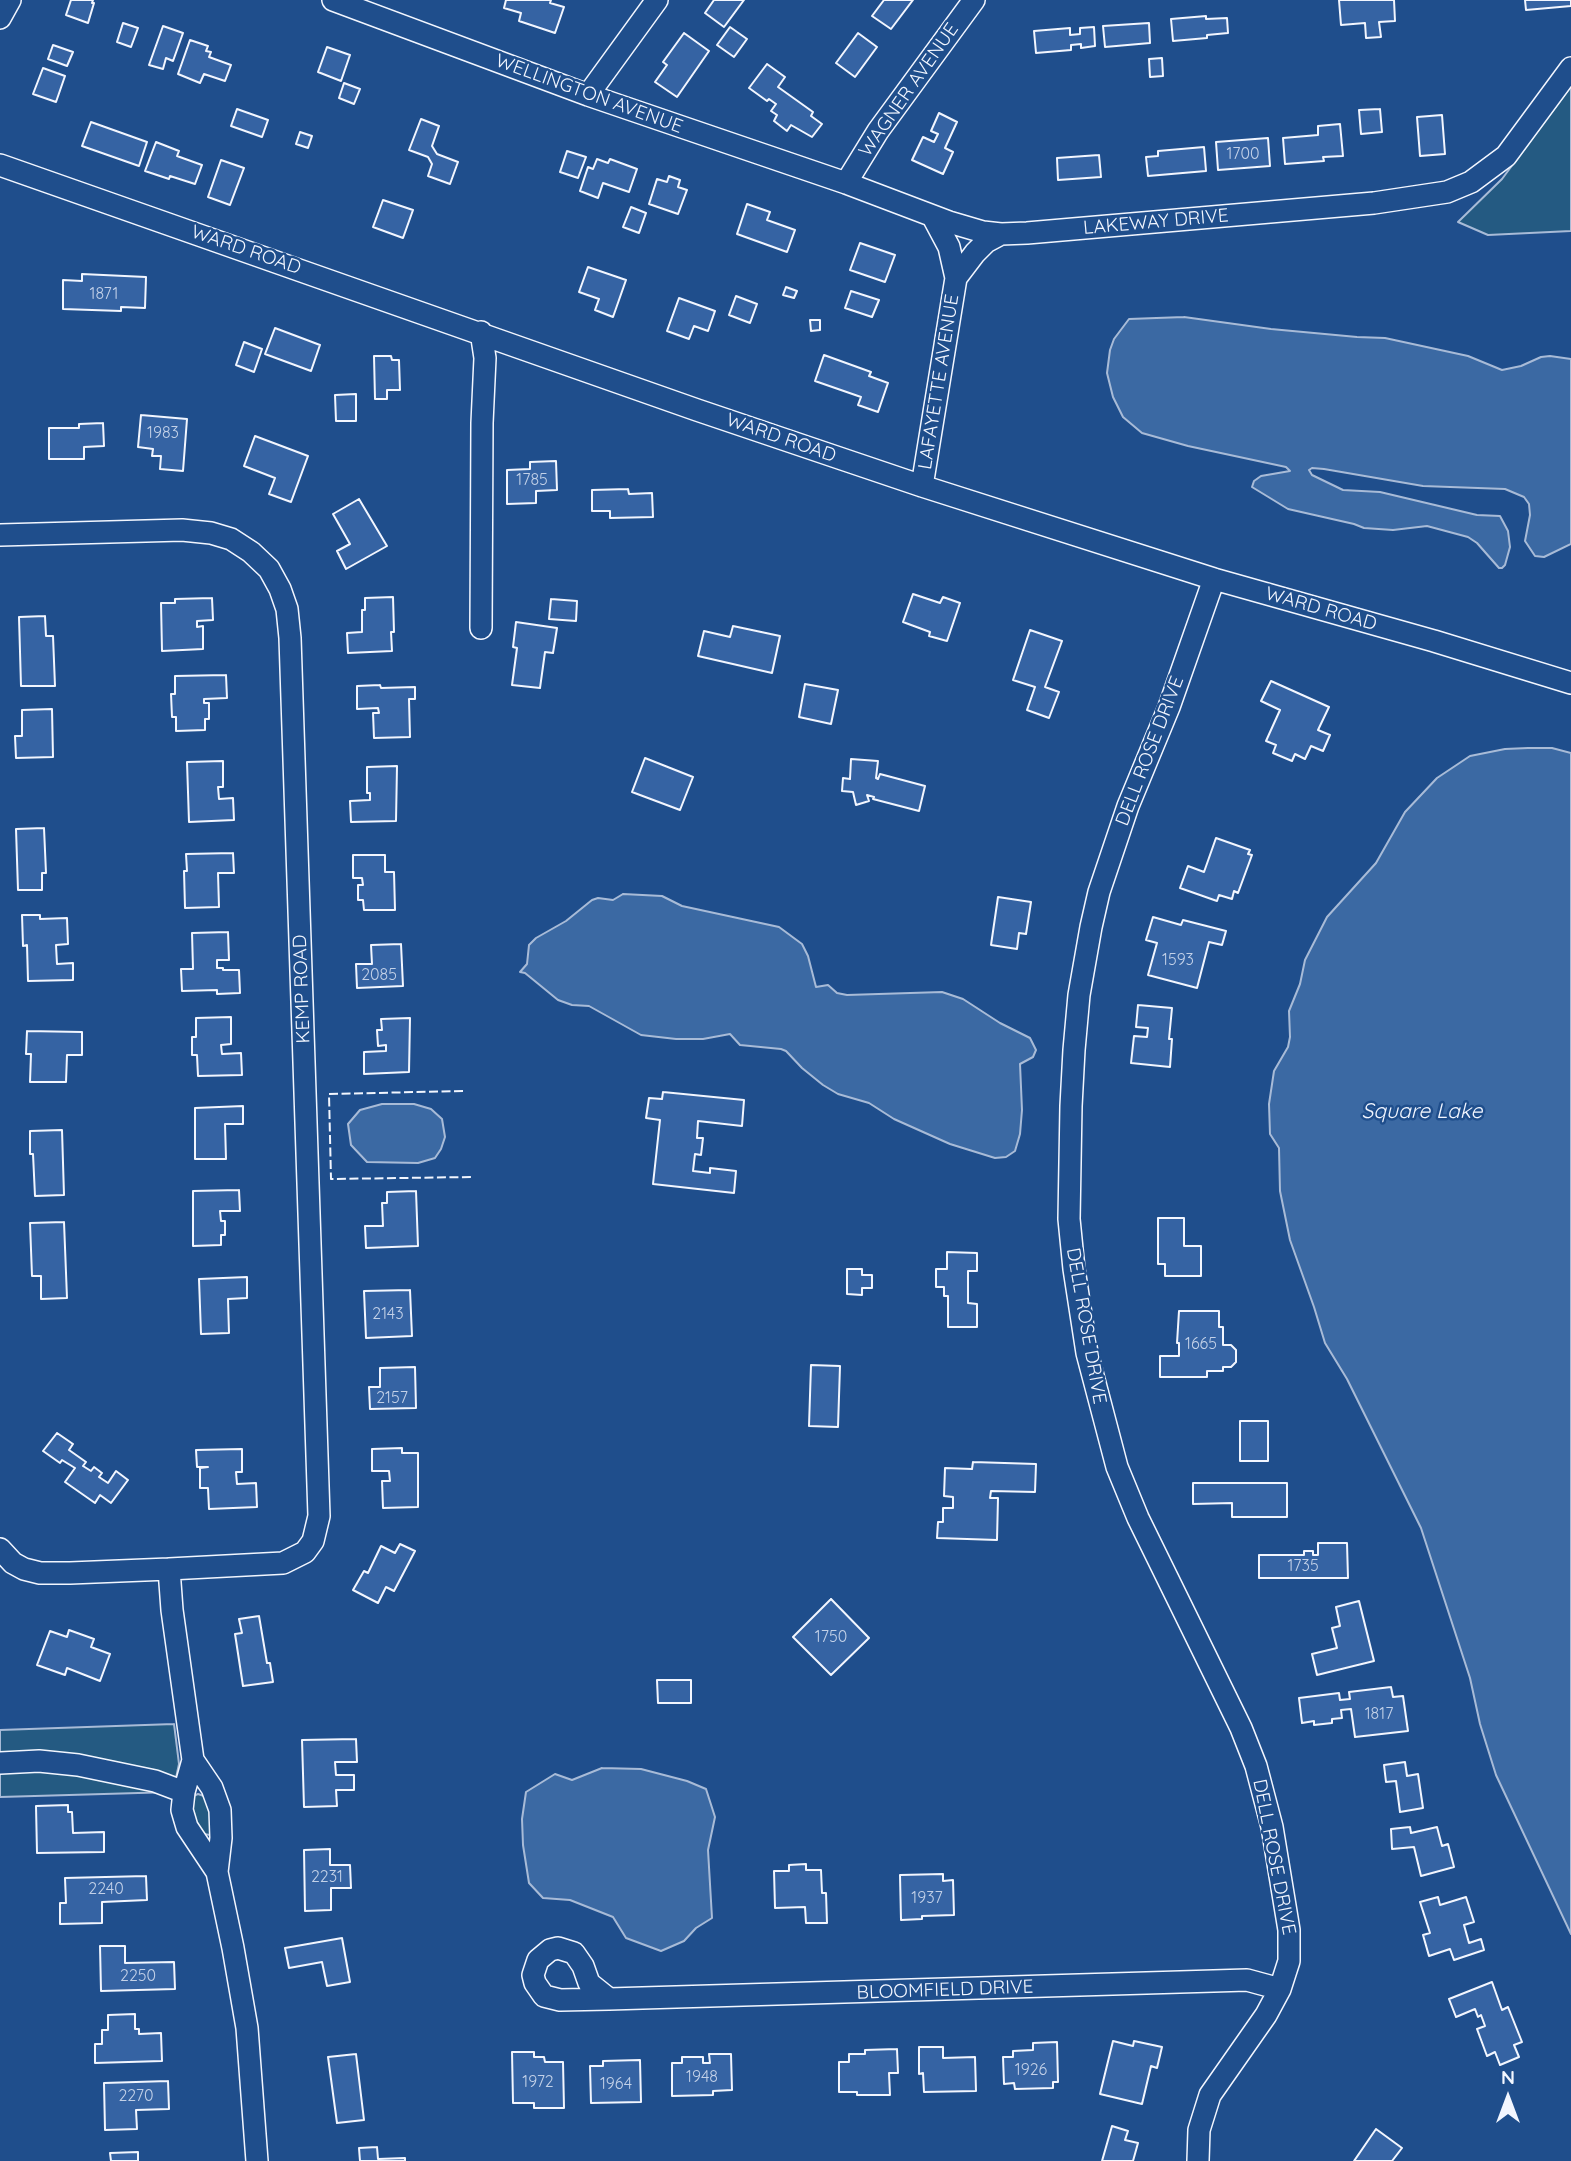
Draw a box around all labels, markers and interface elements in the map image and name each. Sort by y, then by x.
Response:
street label: WAGNER AVENUE [854,19,964,161]
street label: WELLINGTON AVENUE [492,50,686,138]
house number: 1700 [1226,144,1260,164]
street label: LAKEWAY DRIVE [1082,204,1230,240]
street label: WARD ROAD [188,221,304,279]
house number: 1871 [90,284,118,304]
street label: LAFAYETTE AVENUE [914,293,964,471]
street label: WARD ROAD [723,409,839,467]
house number: 1983 [147,423,179,443]
house number: 1785 [516,470,548,490]
street label: WARD ROAD [1263,582,1379,636]
street label: DELL ROSE DRIVE [1111,673,1189,829]
street label: KEMP ROAD [289,934,315,1044]
house number: 1593 [1162,950,1194,970]
house number: 2085 [361,965,397,985]
water label: Square Lake [1362,1099,1482,1125]
street label: DELL ROSE DRIVE [1061,1246,1111,1406]
house number: 2143 [372,1304,404,1324]
house number: 1665 [1185,1334,1217,1354]
house number: 2157 [376,1388,408,1408]
house number: 1735 [1287,1556,1319,1576]
house number: 1750 [815,1627,847,1647]
house number: 1817 [1365,1704,1393,1724]
street label: DELL ROSE DRIVE [1248,1777,1300,1937]
house number: 2231 [311,1867,343,1887]
house number: 2240 [88,1879,124,1899]
house number: 1937 [911,1888,943,1908]
house number: 2250 [120,1966,156,1986]
street label: BLOOMFIELD DRIVE [856,1976,1034,2004]
house number: 1926 [1015,2060,1047,2080]
north arrow [1473,2063,1543,2133]
text: N [1501,2065,1515,2089]
house number: 1948 [686,2067,718,2087]
house number: 1972 [522,2072,554,2092]
house number: 1964 [600,2074,632,2094]
house number: 2270 [118,2086,154,2106]

